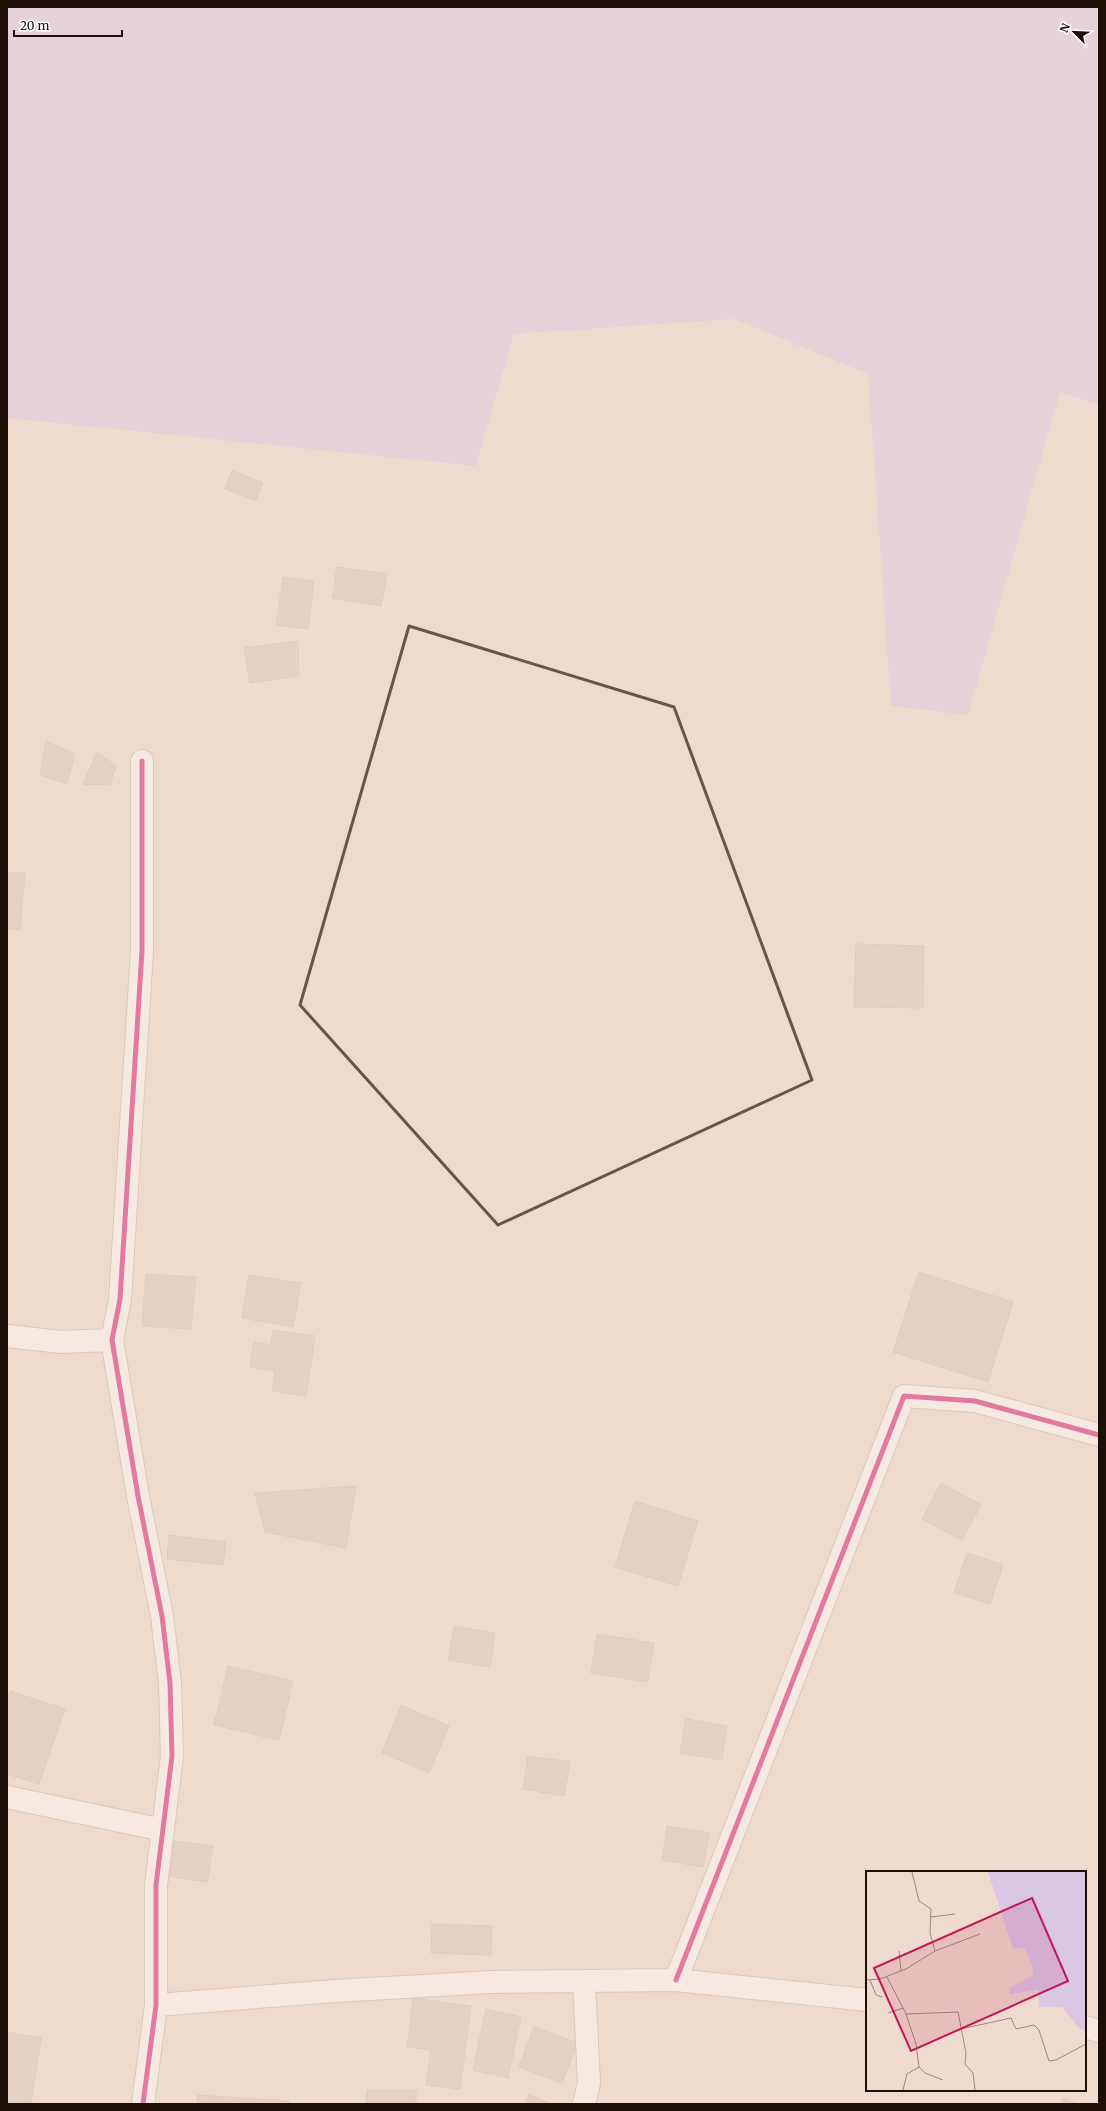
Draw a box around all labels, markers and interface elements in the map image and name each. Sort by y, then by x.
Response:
scale bar [14,12,122,38]
north arrow [1054,12,1094,52]
text: 20 m [20,18,49,33]
text: N [1057,21,1073,35]
inset map [866,1871,1086,2091]

